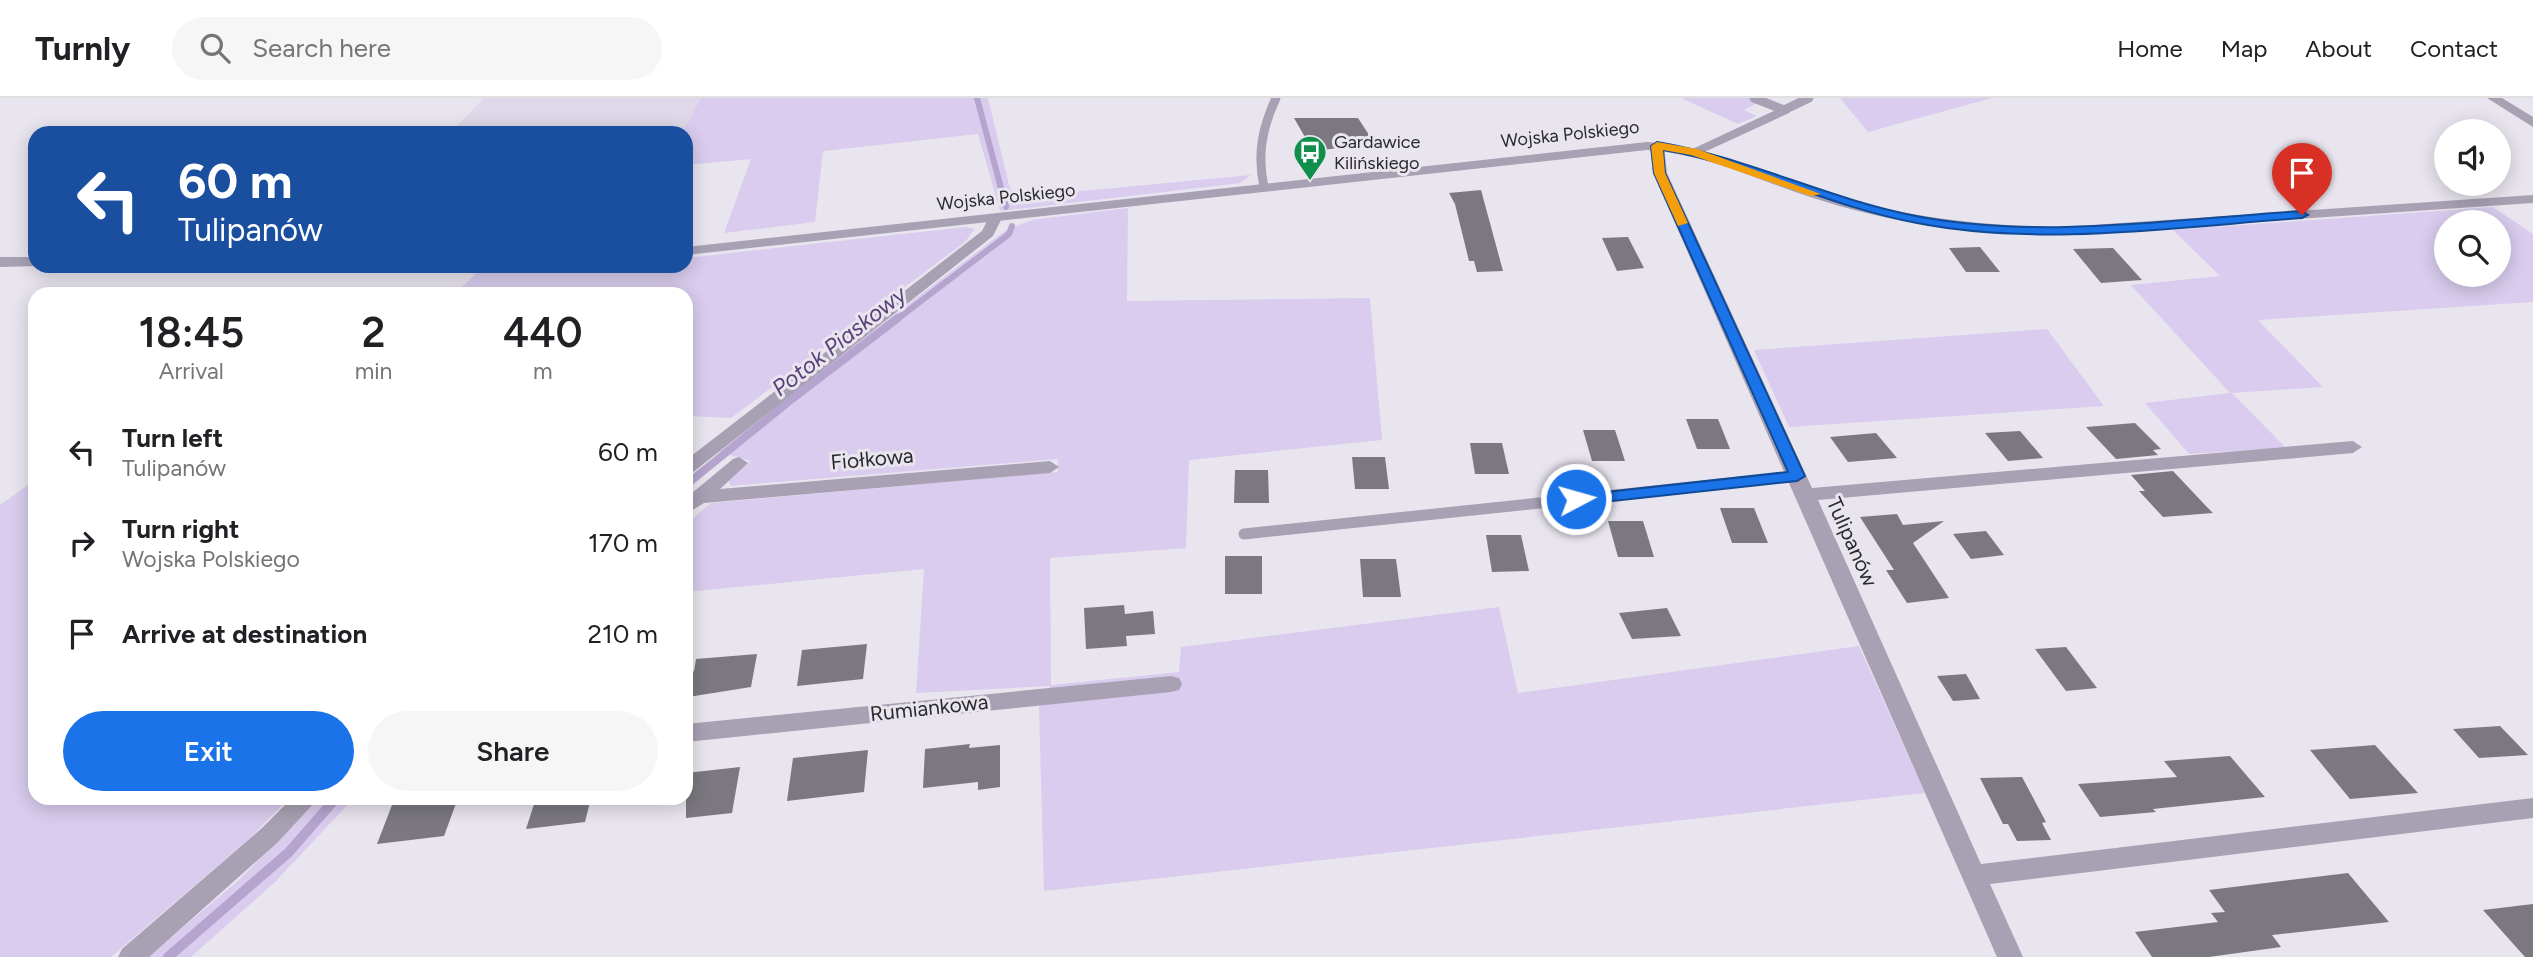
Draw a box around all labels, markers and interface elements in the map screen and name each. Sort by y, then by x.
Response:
search box [172,17,662,80]
text: Turnly [35,29,130,68]
icon: search [196,29,234,67]
text: Search here [252,32,391,64]
text: Home [2117,34,2183,63]
text: Map [2221,34,2267,63]
text: About [2305,34,2372,63]
text: Contact [2410,34,2498,63]
street label: Wojska Polskiego [1500,116,1640,152]
map controls [2434,119,2511,287]
button: sound [2434,119,2511,196]
place label: Gardawice Kilińskiego [1334,131,1421,174]
bus stop icon: Gardawice Kilińskiego [1291,133,1329,182]
pin [2272,143,2332,215]
text: 60 m [178,151,293,210]
icon: left [63,154,154,245]
icon: arrive [2283,154,2321,192]
street label: Wojska Polskiego [936,179,1076,215]
button: search [2434,210,2511,287]
text: Tulipanów [178,211,323,249]
water label: Potok Piaskowy [766,279,912,402]
text: 18:45 [138,307,244,358]
text: 2 [362,307,385,358]
text: 440 [503,307,583,358]
text: Arrival [159,357,224,385]
text: min [355,357,392,385]
text: m [533,357,552,385]
text: Turn left [122,422,223,454]
icon: left [63,433,101,471]
text: 60 m [598,436,658,468]
street label: Fiołkowa [829,442,914,475]
text: Tulipanów [122,454,226,482]
position arrow [1539,462,1613,536]
street label: Tulipanów [1822,493,1883,591]
text: Turn right [122,513,239,545]
icon: right [63,524,101,562]
text: 170 m [588,527,658,559]
text: Wojska Polskiego [122,545,300,573]
icon: arrive [63,615,101,653]
text: Arrive at destination [122,618,367,650]
text: 210 m [588,618,658,650]
street label: Rumiankowa [869,689,989,726]
button: Exit [63,711,354,791]
button: Share [368,711,658,791]

